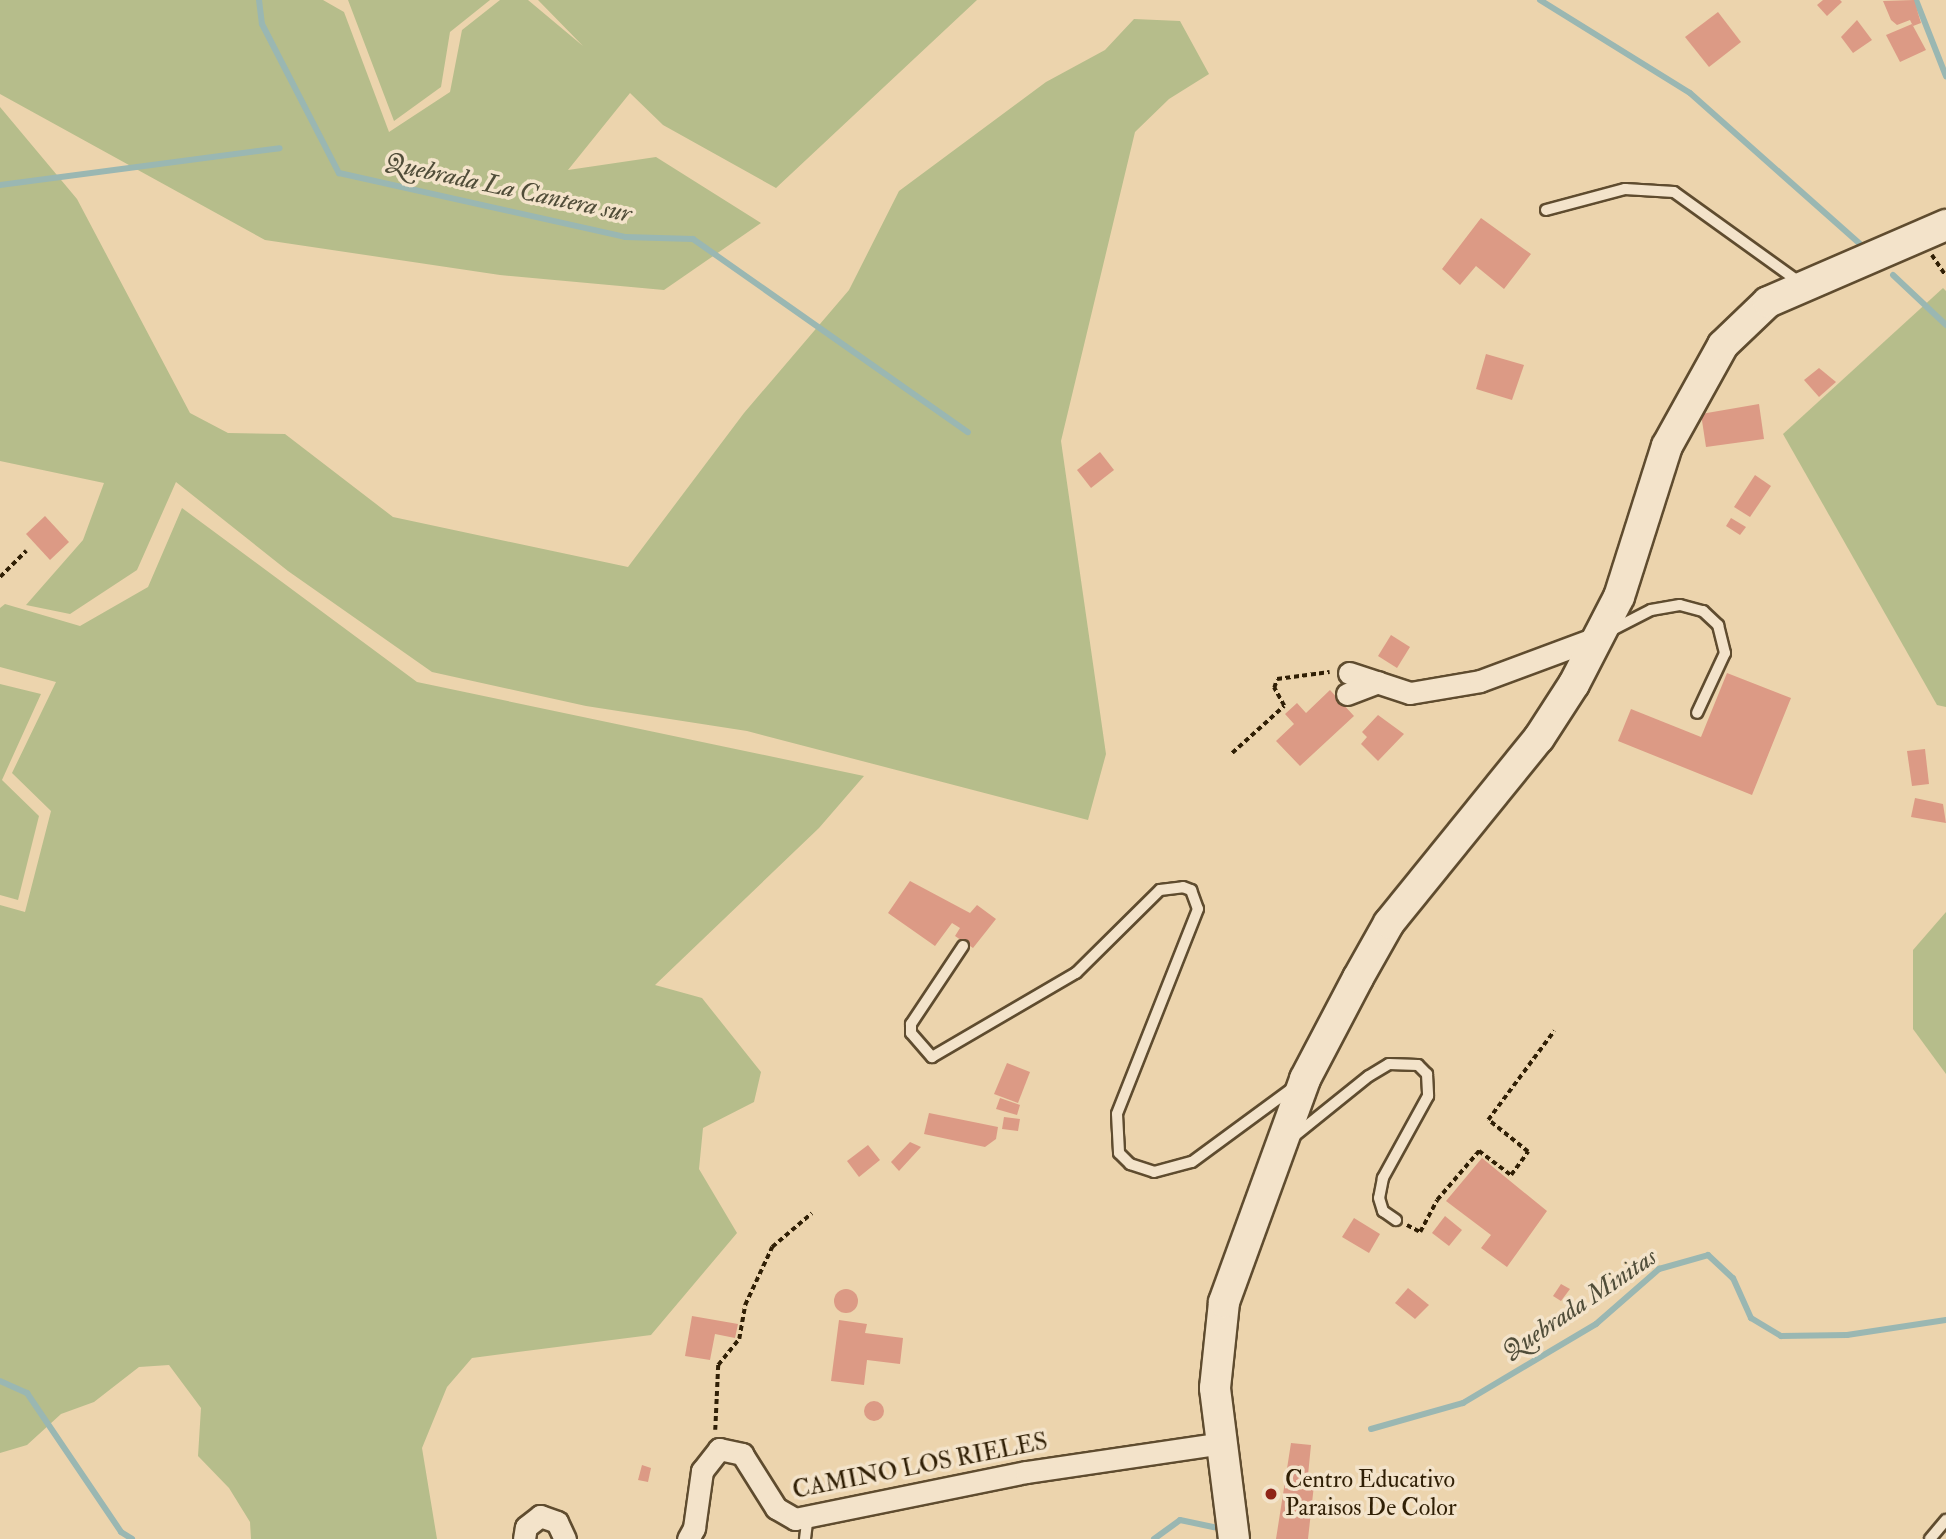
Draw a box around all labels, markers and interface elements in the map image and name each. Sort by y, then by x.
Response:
water label: Quebrada La Cantera sur [382,148,634,230]
water label: Quebrada Minitas [1497,1242,1663,1368]
street label: CAMINO LOS RIELES [790,1427,1050,1505]
place label: Centro Educativo Paraisos De Color [1285,1466,1457,1522]
marker: Centro Educativo Paraisos De Color [1263,1486,1279,1502]

